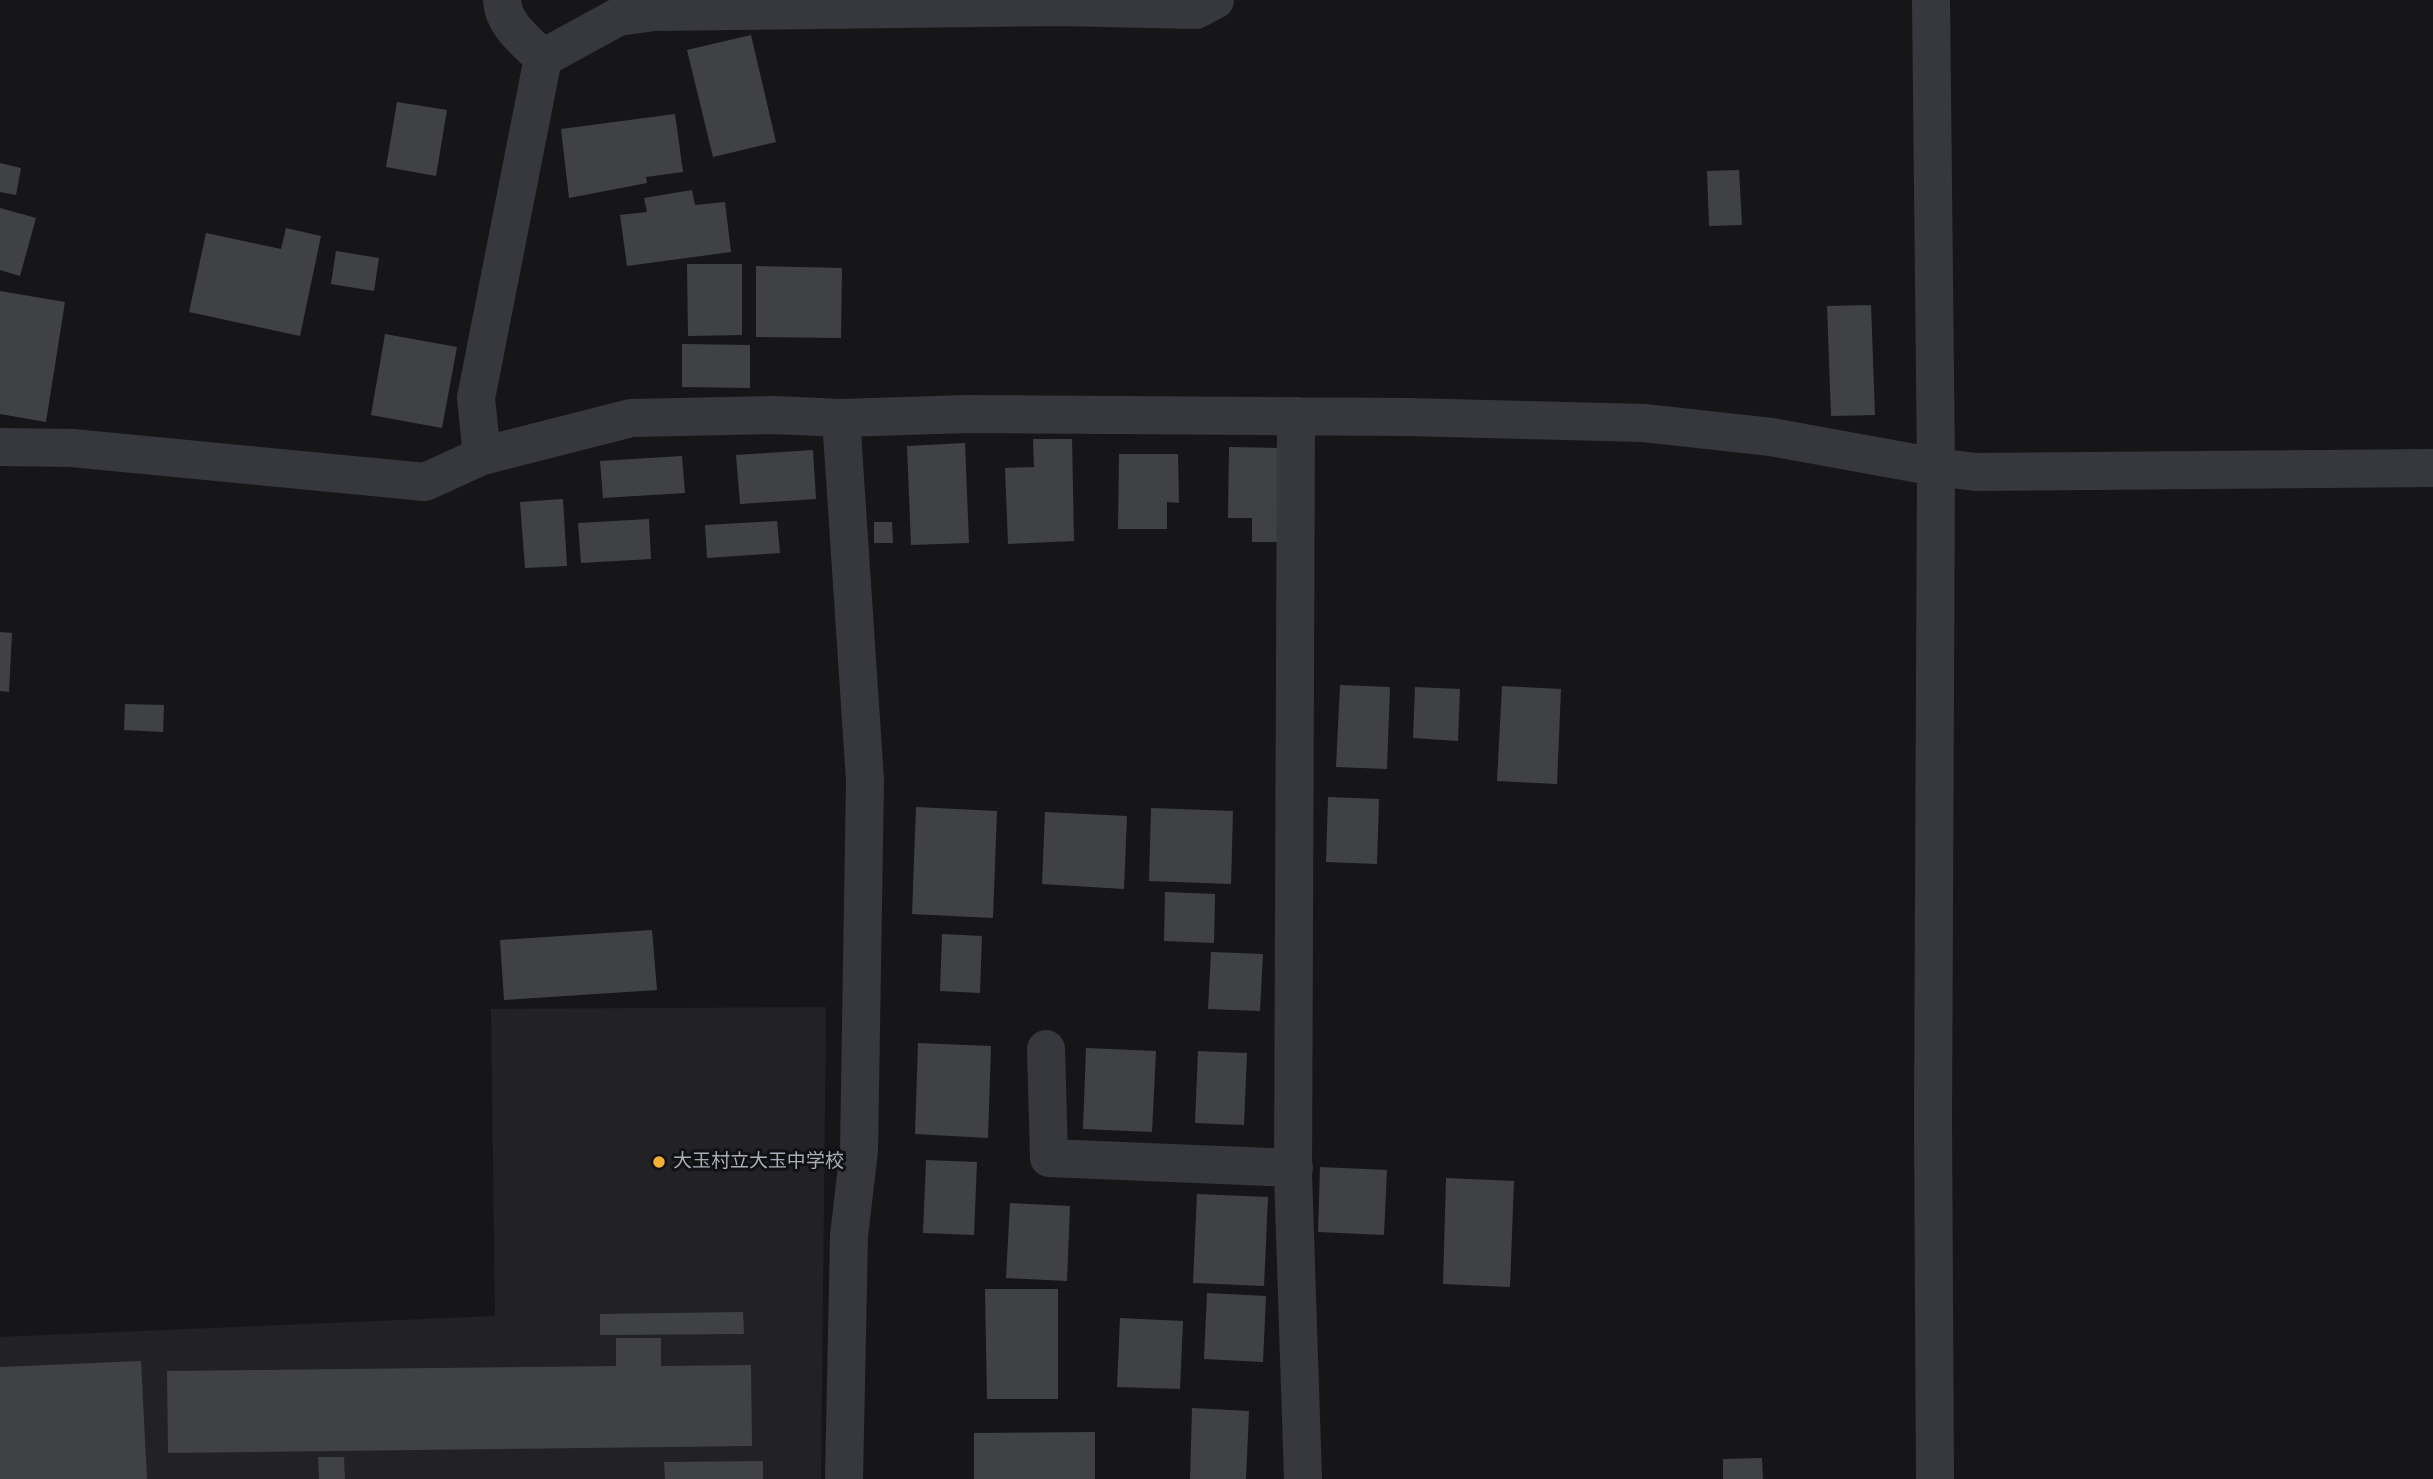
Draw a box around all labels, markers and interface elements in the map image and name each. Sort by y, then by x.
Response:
place label: 大玉村立大玉中学校 [673,1151,844,1173]
marker: 大玉村立大玉中学校 [651,1154,667,1170]

